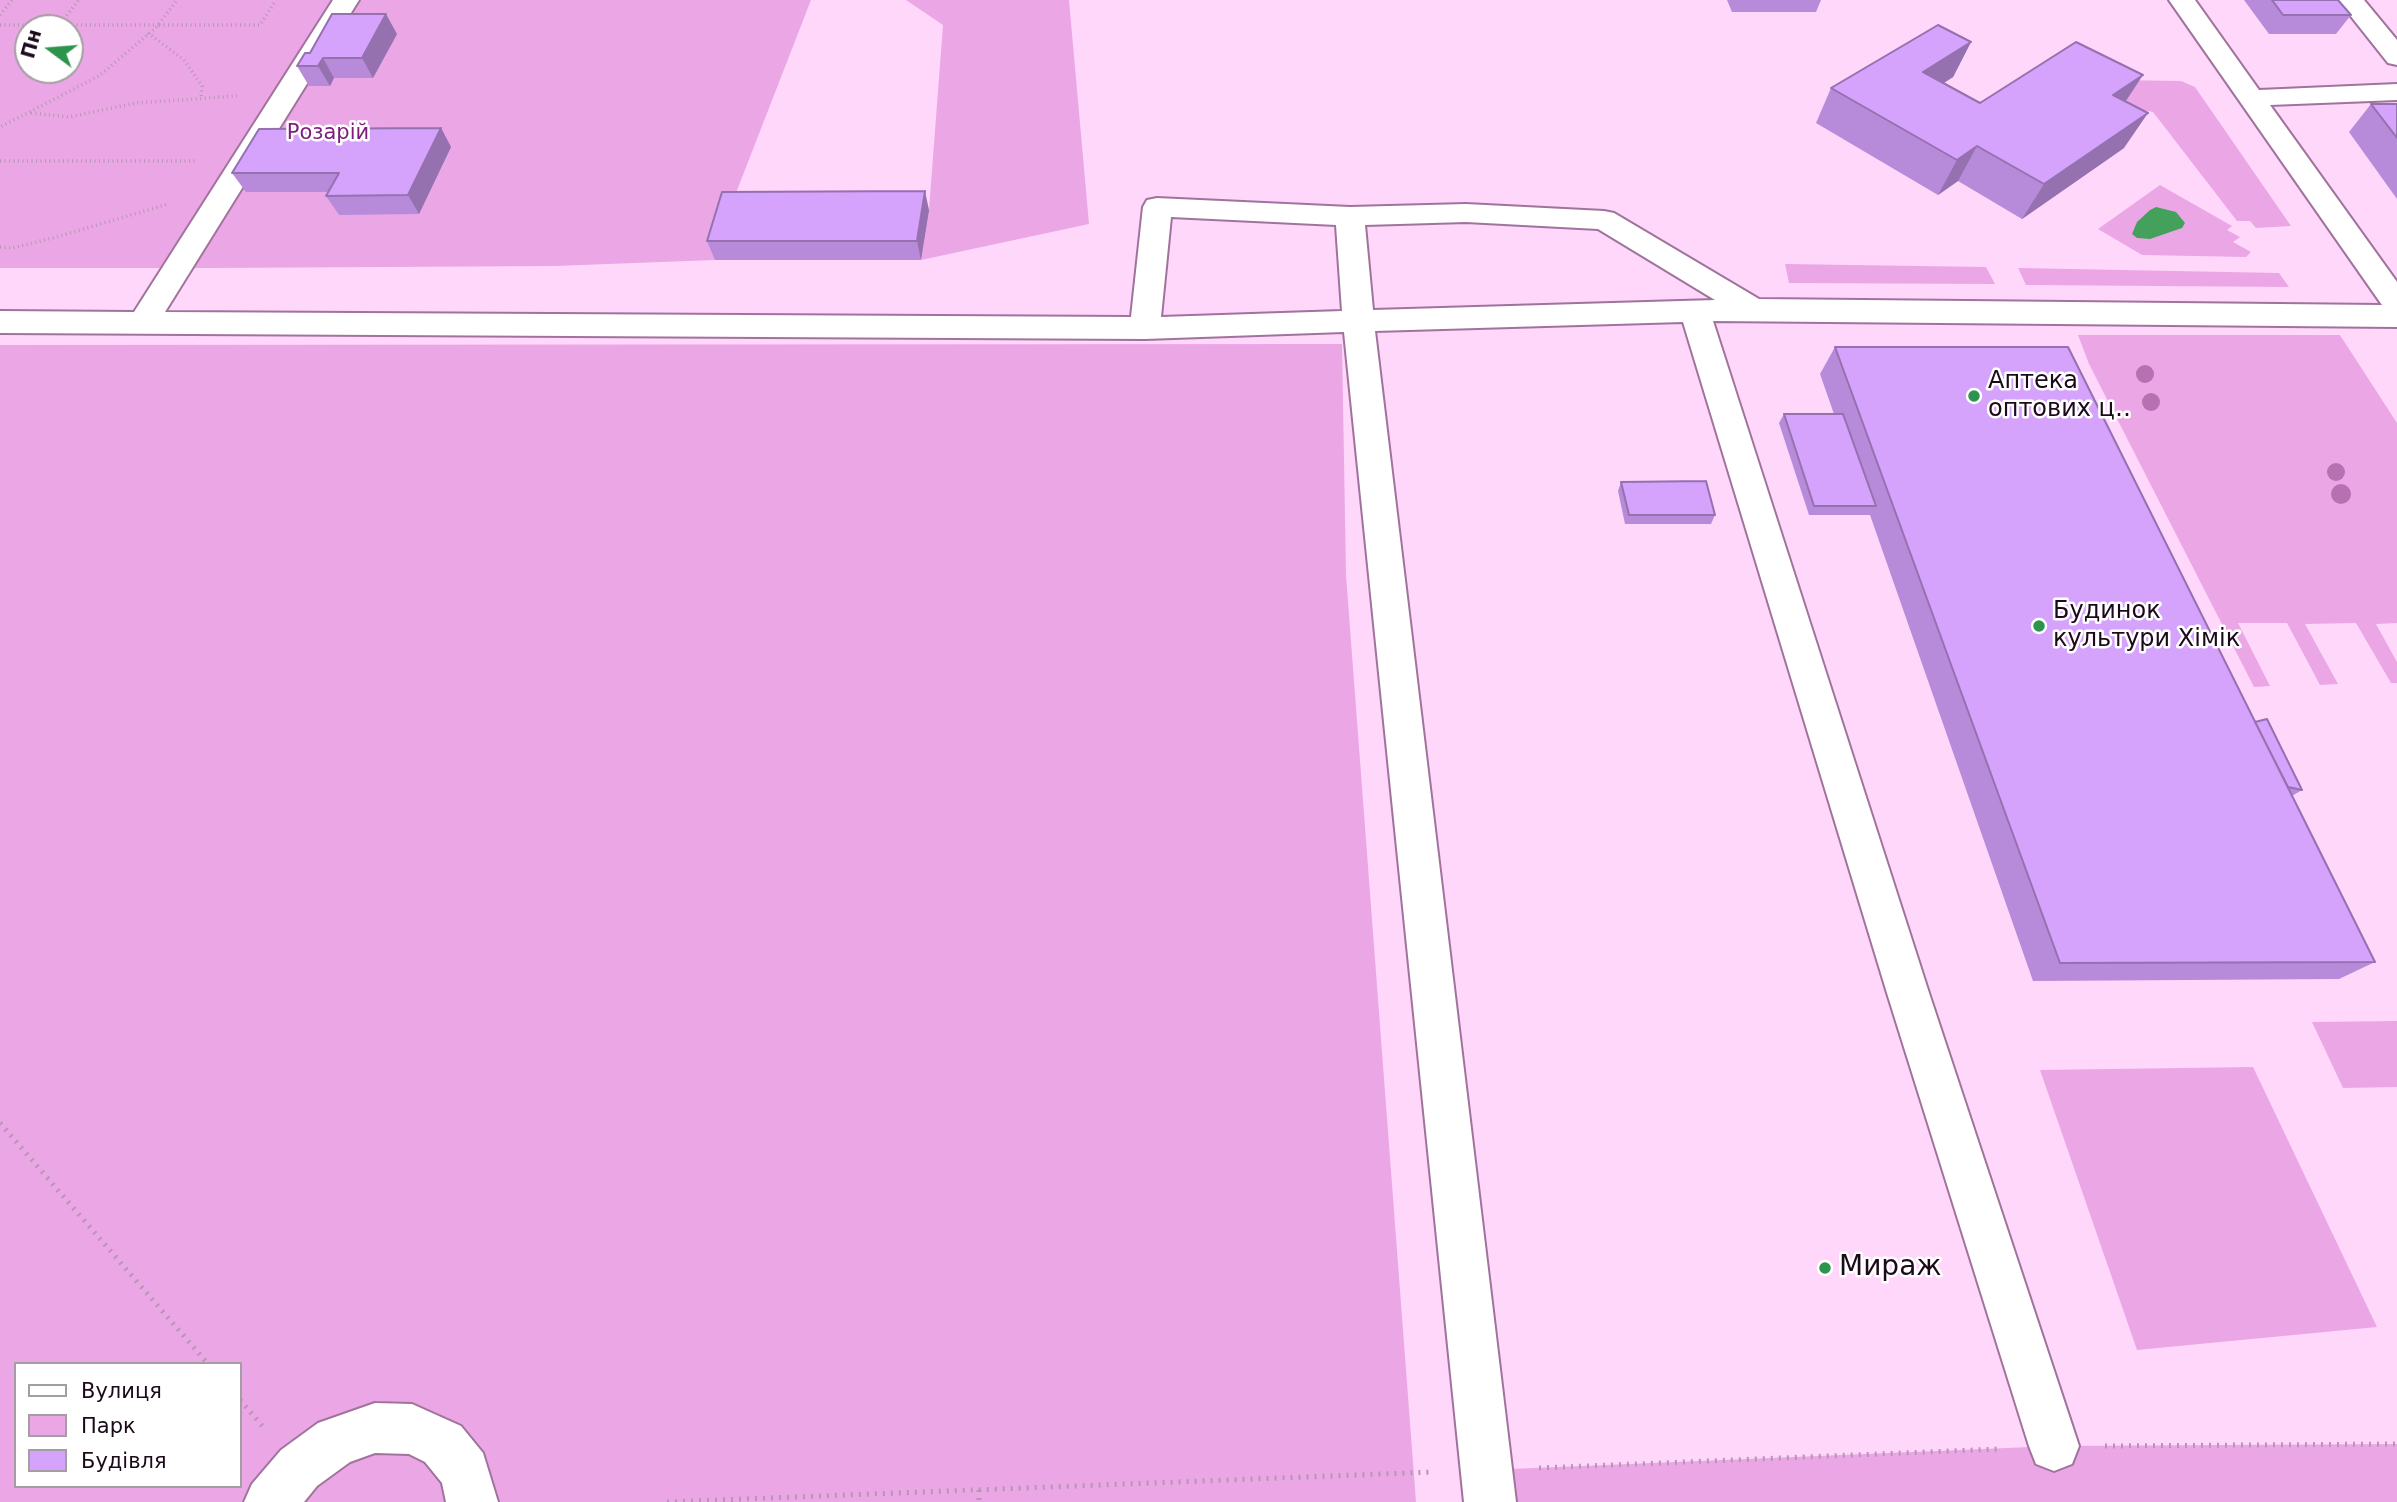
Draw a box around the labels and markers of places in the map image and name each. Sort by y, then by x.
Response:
place label: Аптека оптових ц‥ [1988,368,2131,424]
marker: Аптека оптових ц‥ [1966,388,1982,404]
place label: Будинок культури Хімік [2053,598,2240,654]
marker: Будинок культури Хімік [2031,618,2047,634]
place label: Мираж [1839,1251,1942,1285]
marker: Мираж [1817,1260,1833,1276]

